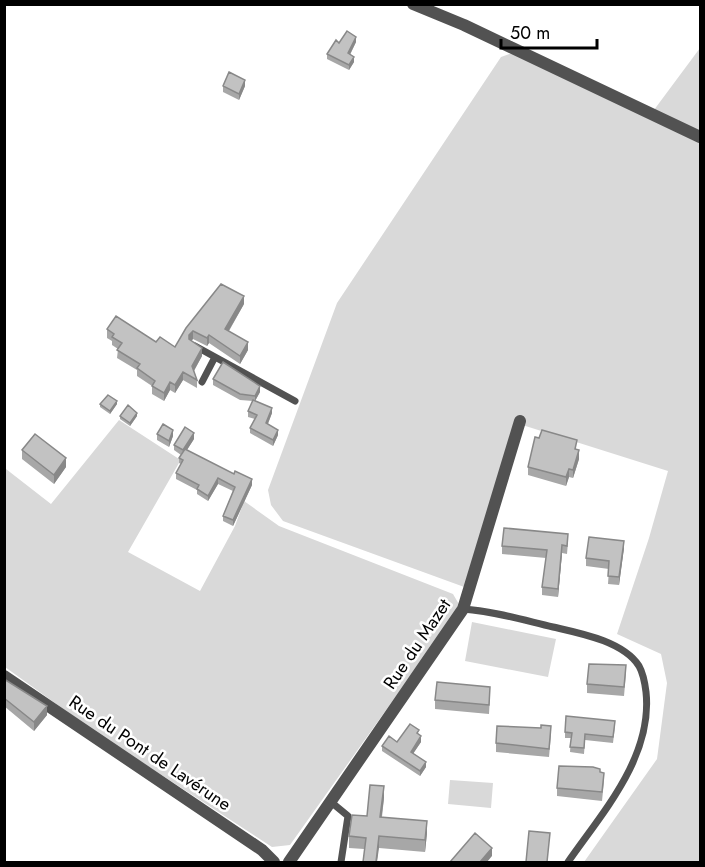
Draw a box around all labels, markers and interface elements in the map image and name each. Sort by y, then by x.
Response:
scale bar [501,12,597,50]
text: 50 m [510,20,550,46]
street label: Rue du Mazet [377,593,457,694]
street label: Rue du Pont de Lavérune [64,689,236,817]

